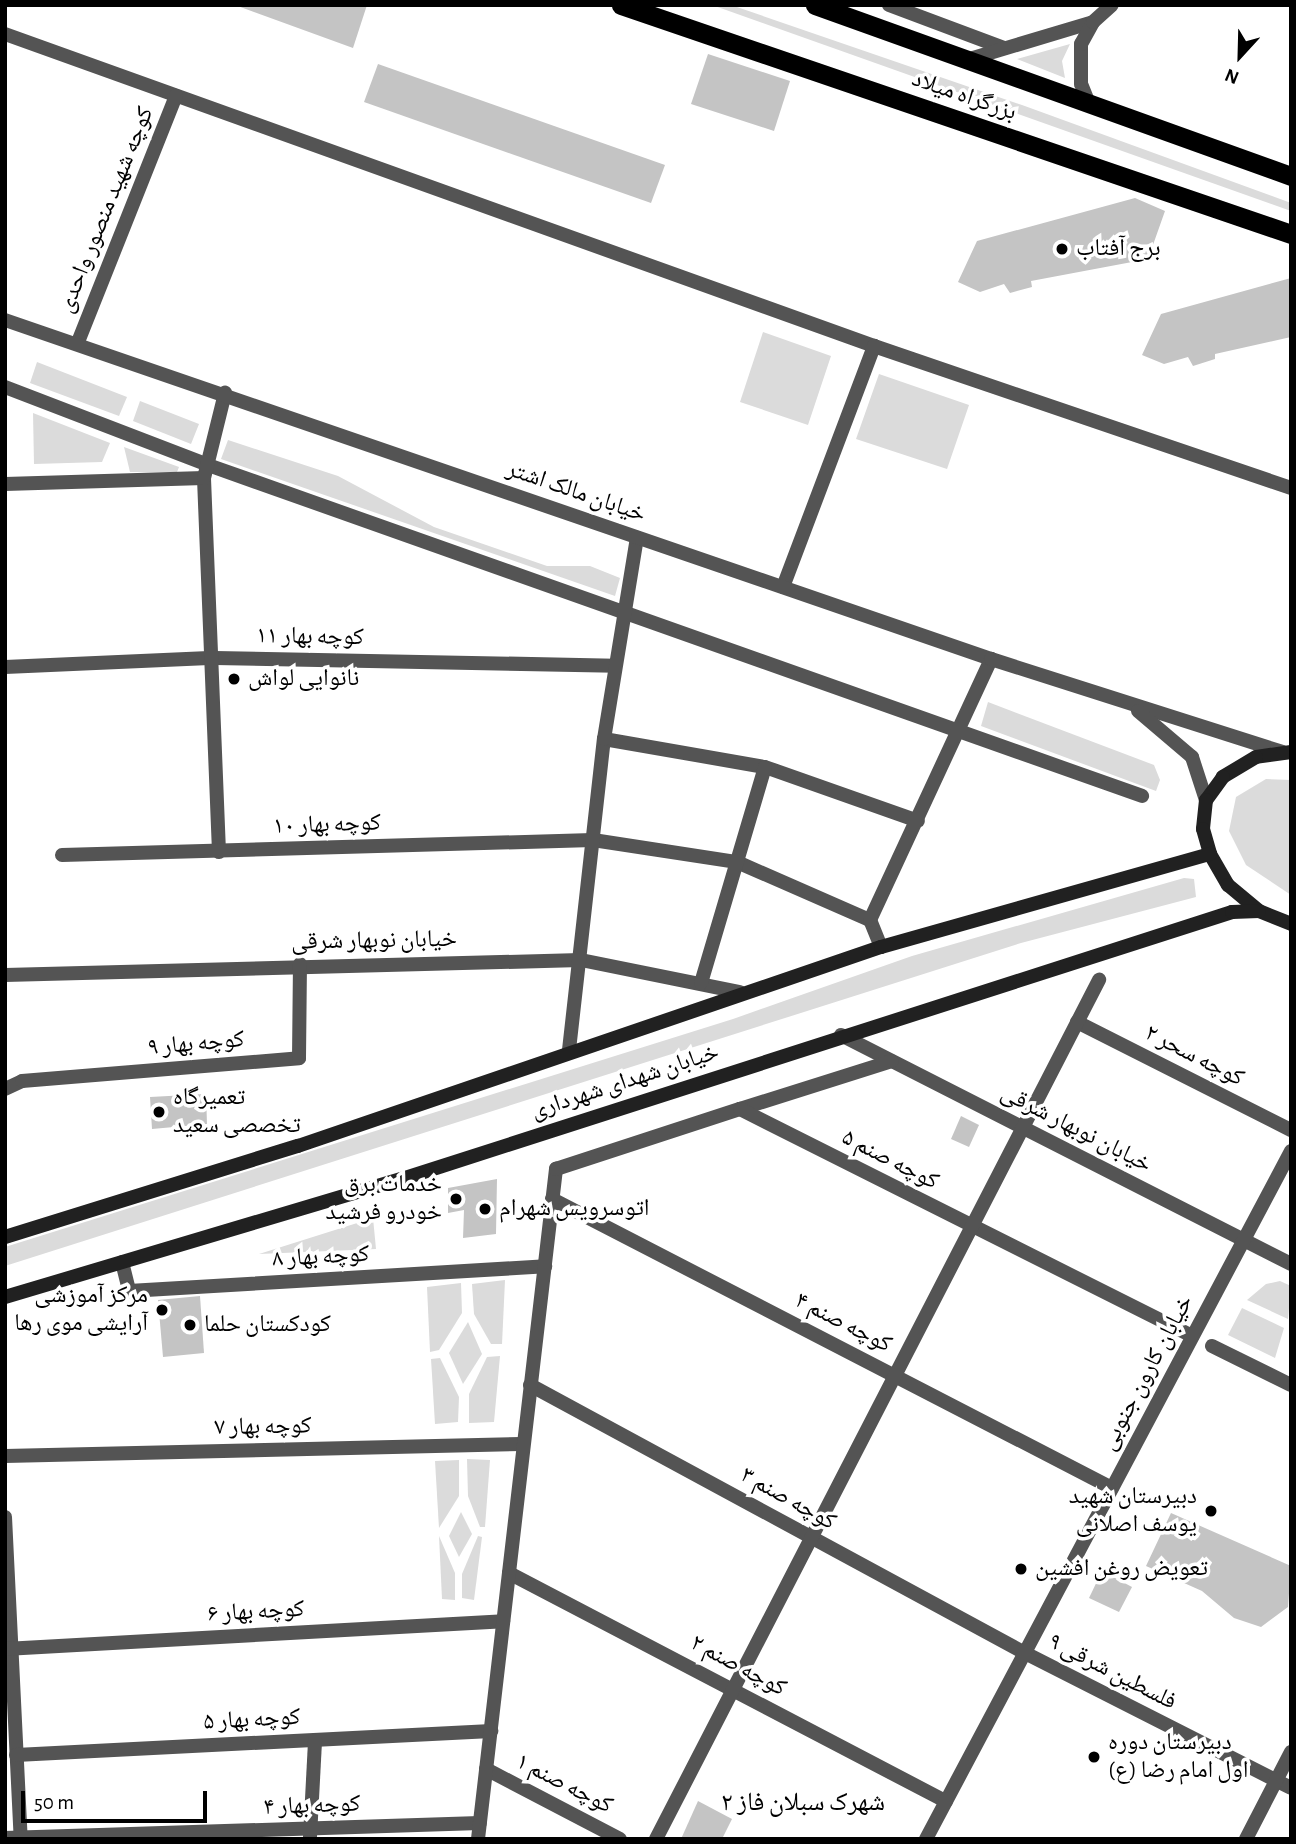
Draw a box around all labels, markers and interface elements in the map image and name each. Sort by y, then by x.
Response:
north arrow [1205,21,1275,91]
street label: بزرگراه میلاد [908,65,1020,127]
text: N [1222,65,1242,87]
street label: کوچه شهید منصور واحدی [52,103,160,317]
place label: برج آفتاب [1076,235,1161,263]
marker: برج آفتاب [1054,241,1070,257]
street label: خیابان مالک اشتر [503,455,649,529]
street label: کوچه بهار ۱۱ [256,622,364,652]
place label: نانوایی لواش [248,665,359,693]
marker: نانوایی لواش [226,671,242,687]
street label: کوچه بهار ۱۰ [273,809,381,841]
street label: خیابان نوبهار شرقی [291,925,457,957]
street label: کوچه سحر ۲ [1140,1019,1248,1093]
street label: کوچه بهار ۹ [146,1025,246,1063]
street label: خیابان شهدای شهرداری [527,1038,723,1126]
street label: خیابان نوبهار شرقی [996,1079,1156,1179]
place label: تعمیرگاه تخصصی سعید [173,1084,301,1140]
marker: تعمیرگاه تخصصی سعید [151,1104,167,1120]
street label: کوچه صنم ۵ [837,1123,943,1197]
place label: خدمات برق خودرو فرشید [326,1171,442,1227]
marker: خدمات برق خودرو فرشید [448,1191,464,1207]
place label: اتوسرویس شهرام [499,1195,650,1223]
marker: اتوسرویس شهرام [477,1201,493,1217]
street label: کوچه بهار ۸ [272,1240,370,1274]
place label: مرکز آموزشی آرایشی موی رها [14,1282,148,1338]
street label: کوچه صنم ۴ [790,1286,896,1360]
street label: خیابان کارون جنوبی [1094,1290,1200,1456]
marker: مرکز آموزشی آرایشی موی رها [154,1302,170,1318]
place label: کودکستان حلما [204,1311,331,1339]
marker: کودکستان حلما [182,1317,198,1333]
street label: کوچه بهار ۷ [214,1412,312,1442]
street label: کوچه صنم ۳ [735,1461,841,1537]
place label: دبیرستان شهید یوسف اصلانی [1069,1483,1197,1539]
marker: دبیرستان شهید یوسف اصلانی [1203,1503,1219,1519]
place label: تعویض روغن افشین [1035,1555,1208,1583]
marker: تعویض روغن افشین [1013,1561,1029,1577]
street label: کوچه بهار ۶ [207,1595,305,1629]
street label: فلسطین شرقی ۹ [1043,1627,1181,1717]
street label: کوچه صنم ۲ [685,1629,791,1703]
street label: کوچه بهار ۵ [203,1703,301,1737]
place label: دبیرستان دوره اول امام رضا (ع) [1108,1729,1249,1785]
street label: کوچه صنم ۱ [511,1747,617,1821]
marker: دبیرستان دوره اول امام رضا (ع) [1086,1749,1102,1765]
scale bar [24,1778,210,1822]
district label: شهرک سبلان فاز ۲ [721,1787,885,1819]
street label: کوچه بهار ۴ [263,1790,361,1822]
text: 50 m [34,1792,74,1813]

